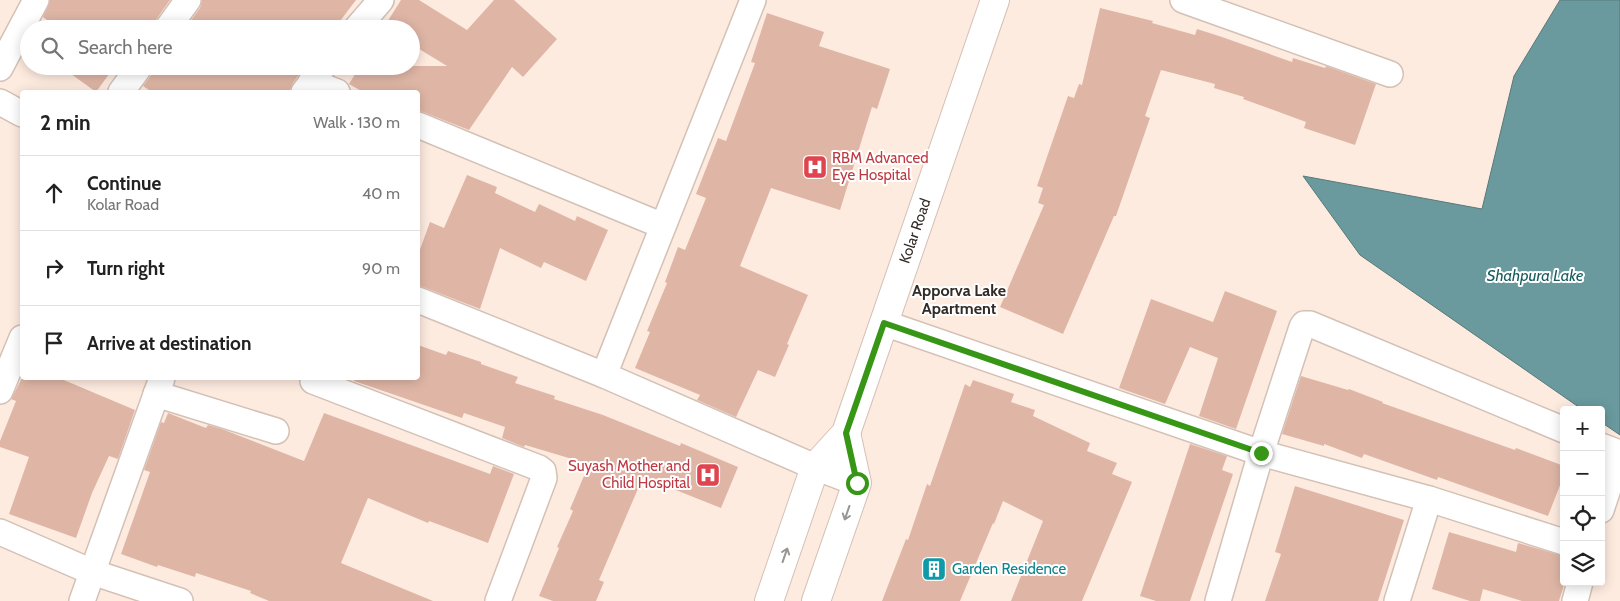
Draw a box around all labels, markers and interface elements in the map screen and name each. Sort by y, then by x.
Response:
search box [20,20,420,75]
icon: search [38,34,66,62]
text: Search here [78,36,172,59]
text: 2 min [40,110,91,135]
text: Walk · 130 m [313,113,400,132]
place label: RBM Advanced Eye Hospital [832,149,929,184]
hospital icon: RBM Advanced Eye Hospital [802,154,828,180]
text: Continue [87,172,161,195]
icon: ahead [40,179,68,207]
text: 40 m [362,184,400,203]
text: Kolar Road [87,195,159,214]
street label: Kolar Road [895,196,935,266]
icon: right [40,254,68,282]
text: Turn right [87,257,165,280]
text: 90 m [362,259,400,278]
water label: Shahpura Lake [1487,266,1583,285]
district label: Apporva Lake Apartment [912,281,1006,318]
icon: arrive [40,329,68,357]
text: Arrive at destination [87,332,251,355]
map controls [1560,406,1605,586]
button: + [1560,406,1605,451]
route end [1250,442,1273,465]
button: − [1560,451,1605,496]
place label: Suyash Mother and Child Hospital [568,457,690,492]
hospital icon: Suyash Mother and Child Hospital [695,462,721,488]
route start [846,472,869,495]
button: locate [1560,496,1605,541]
one-way arrow [842,505,851,521]
button: layers [1560,541,1605,586]
one-way arrow [781,548,790,563]
building icon: Garden Residence [921,556,947,582]
place label: Garden Residence [952,560,1067,578]

